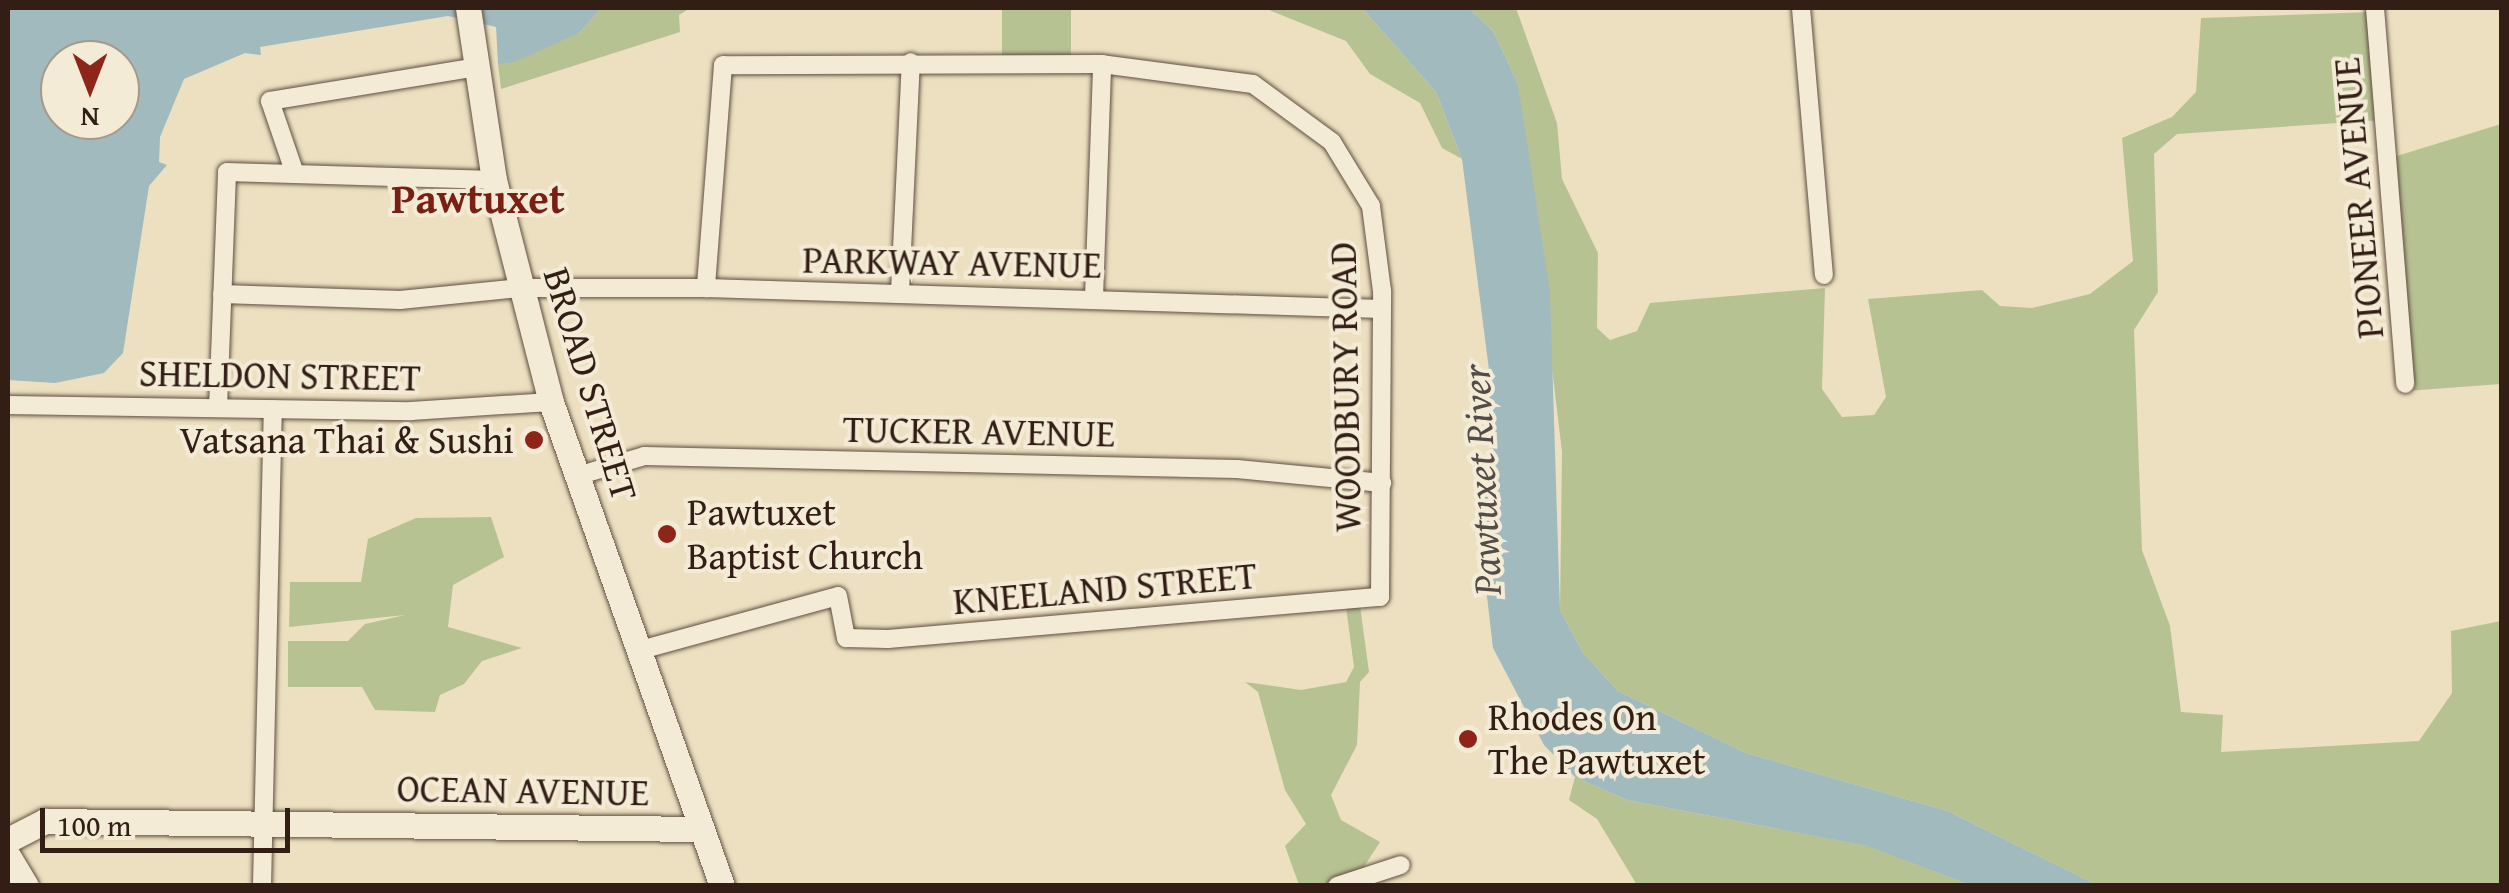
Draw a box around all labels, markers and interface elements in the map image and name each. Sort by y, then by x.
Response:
north arrow [40,40,140,140]
street label: PIONEER AVENUE [2323,56,2393,340]
text: N [81,98,99,139]
district label: Pawtuxet [391,173,565,223]
street label: PARKWAY AVENUE [802,237,1102,287]
street label: WOODBURY ROAD [1320,241,1370,533]
street label: BROAD STREET [534,262,648,506]
street label: SHELDON STREET [138,350,422,400]
water label: Pawtuxet River [1451,363,1511,597]
street label: TUCKER AVENUE [843,406,1115,456]
place label: Vatsana Thai & Sushi [179,417,514,463]
marker: Vatsana Thai & Sushi [523,429,545,451]
place label: Pawtuxet Baptist Church [687,489,923,578]
marker: Pawtuxet Baptist Church [656,523,678,545]
street label: KNEELAND STREET [951,552,1259,624]
place label: Rhodes On The Pawtuxet [1488,694,1706,784]
marker: Rhodes On The Pawtuxet [1457,728,1479,750]
street label: OCEAN AVENUE [396,765,650,815]
scale bar [45,788,295,850]
text: 100 m [57,803,131,847]

